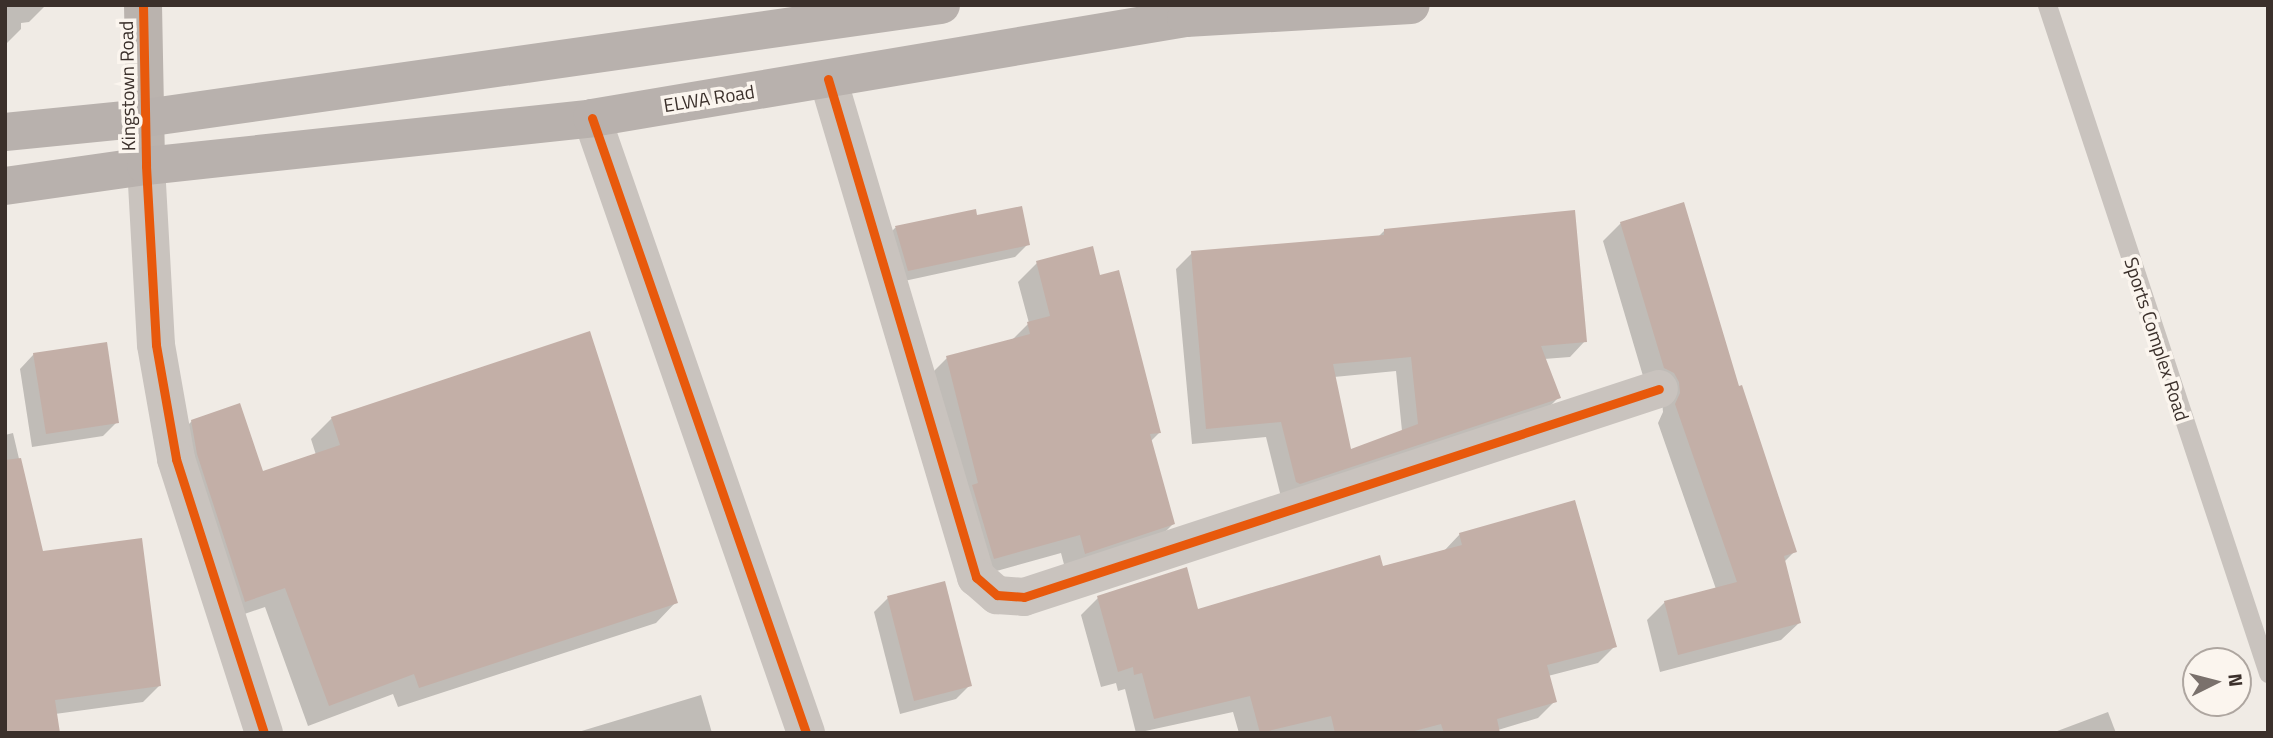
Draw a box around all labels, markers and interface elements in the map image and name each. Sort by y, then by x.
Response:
street label: Kingstown Road [114,21,140,151]
street label: ELWA Road [662,80,756,116]
street label: Sports Complex Road [2120,254,2194,424]
north arrow [2182,647,2252,717]
text: N [2221,672,2252,688]

